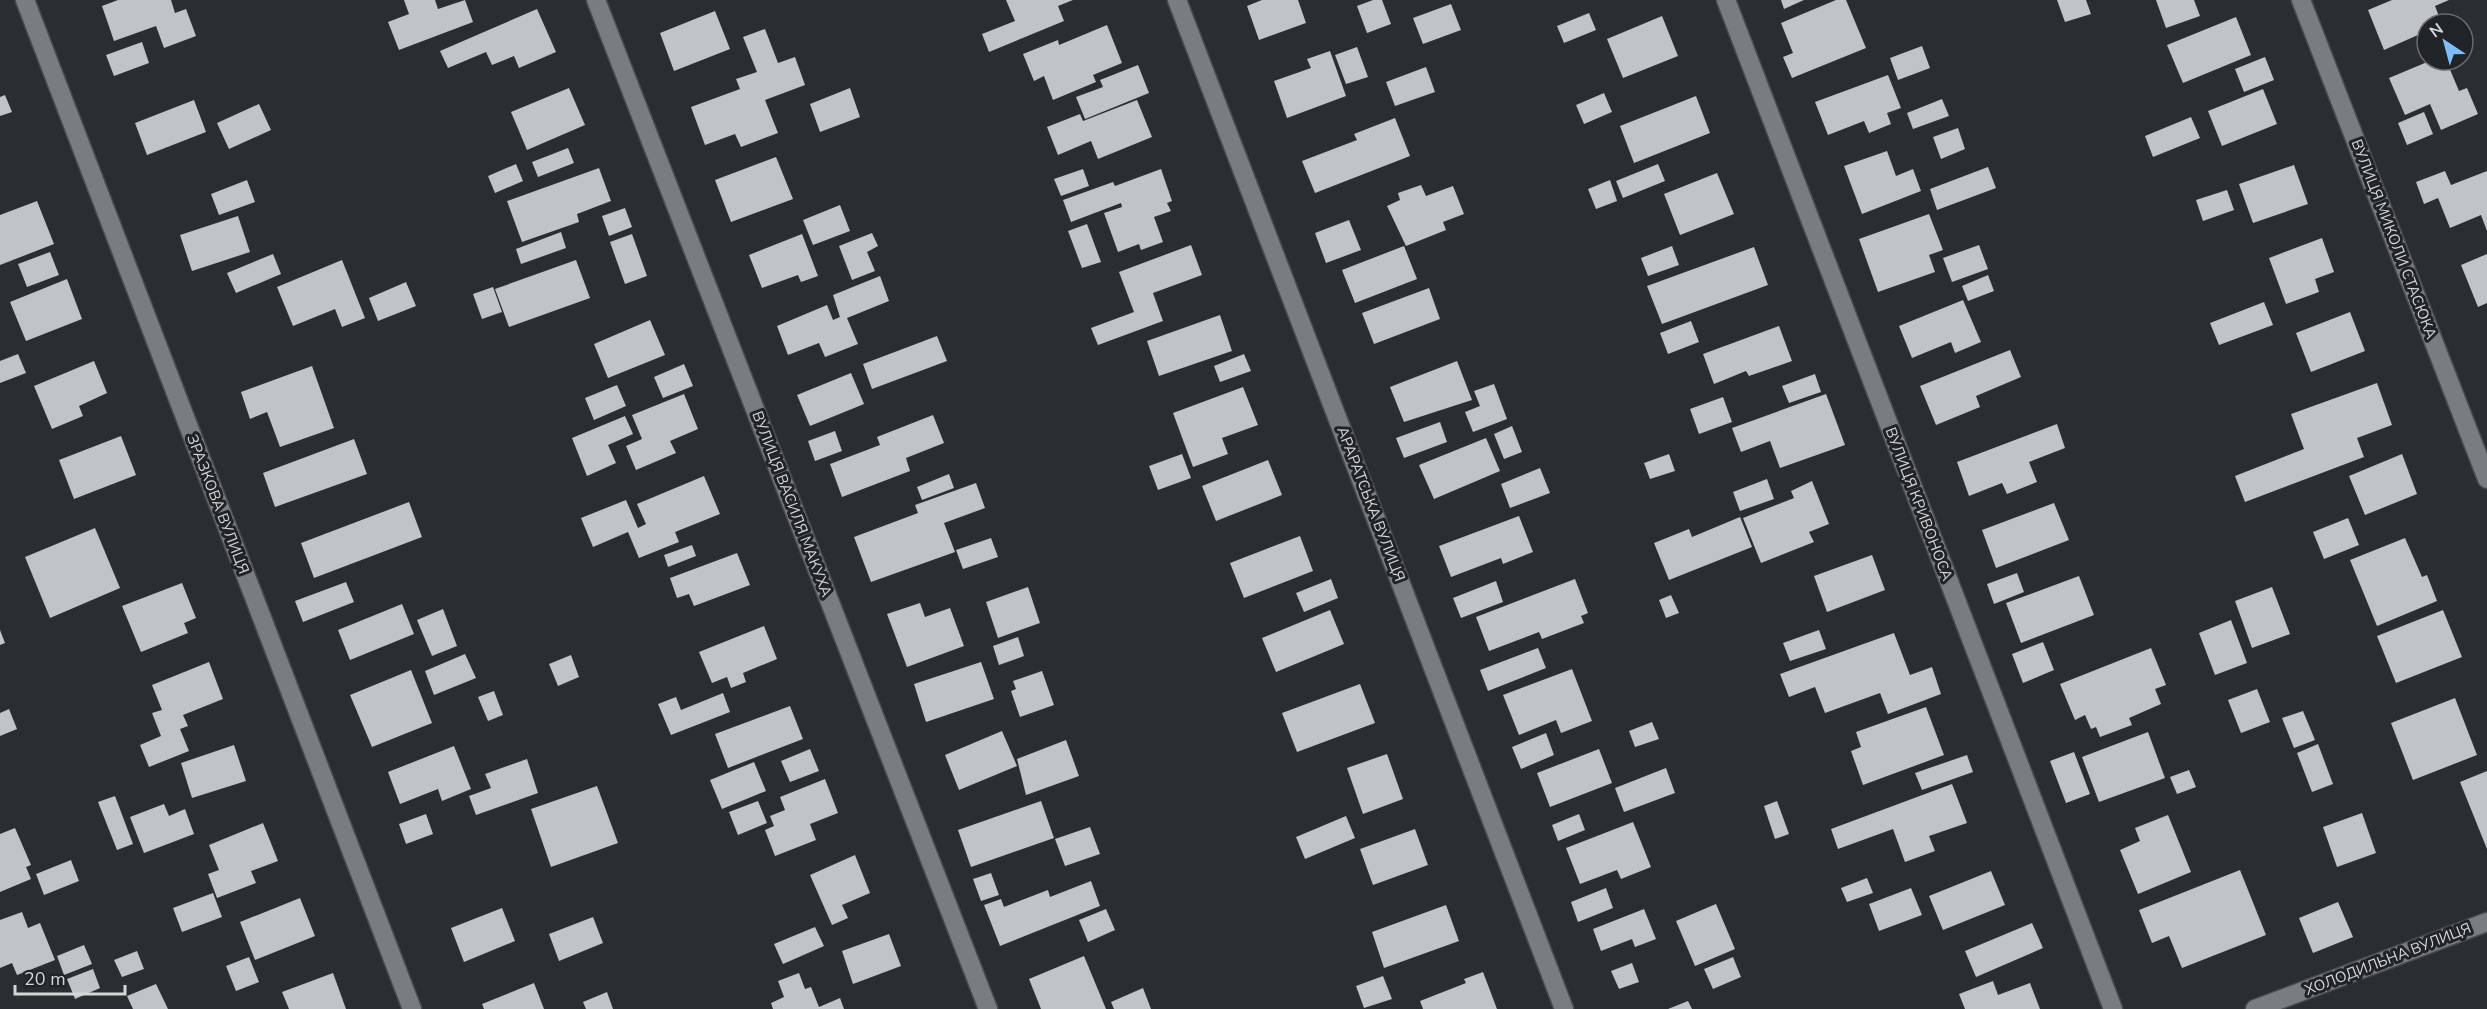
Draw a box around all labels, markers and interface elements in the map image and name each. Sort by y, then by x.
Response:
north arrow [2415,12,2475,72]
text: N [2425,18,2448,43]
street label: ВУЛИЦЯ МИКОЛИ СТАСЮКА [2347,136,2441,342]
street label: ВУЛИЦЯ ВАСИЛЯ МАКУХА [747,408,837,600]
street label: АРАРАТСЬКА ВУЛИЦЯ [1332,424,1410,584]
street label: ВУЛИЦЯ КРИВОНОСА [1880,424,1958,584]
street label: ЗРАЗКОВА ВУЛИЦЯ [182,431,254,577]
street label: ХОЛОДИЛЬНА ВУЛИЦЯ [2302,918,2474,1000]
scale bar [15,958,124,996]
text: 20 m [24,967,66,991]

